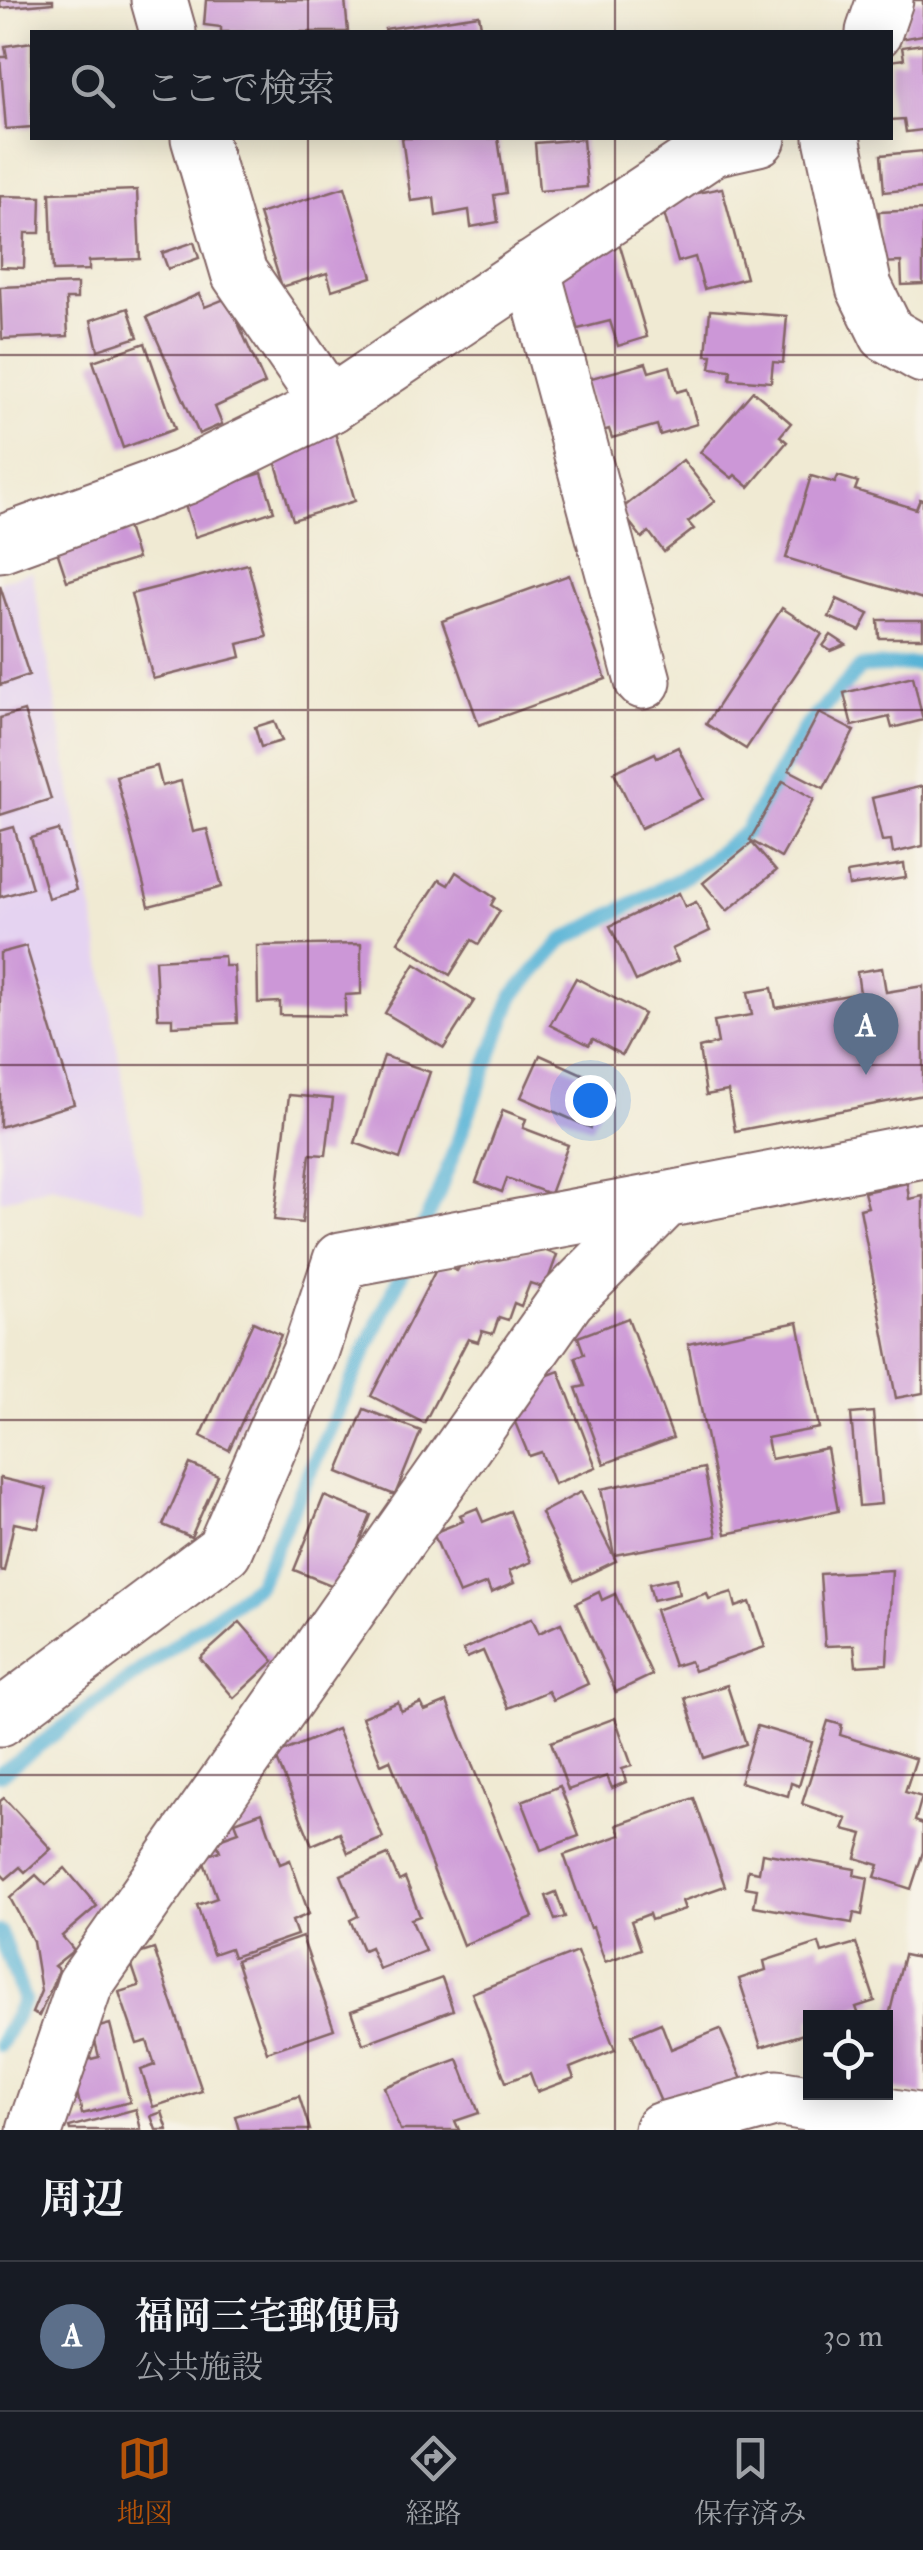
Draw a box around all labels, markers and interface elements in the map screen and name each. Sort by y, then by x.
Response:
search box [30,30,893,140]
icon: search [65,58,120,113]
text: ここで検索 [145,65,335,113]
pin: A [834,992,898,1075]
your location [565,1075,616,1126]
map controls [803,2010,893,2100]
button: locate [803,2010,893,2100]
text: 周辺 [40,2174,124,2226]
text: 福岡三宅郵便局 [135,2293,401,2341]
text: A [62,2316,83,2356]
text: 30 m [823,2316,883,2356]
text: 公共施設 [135,2348,263,2388]
tab: 地図 [116,2431,173,2532]
tab: 経路 [405,2431,462,2532]
tab: 保存済み [694,2431,807,2532]

